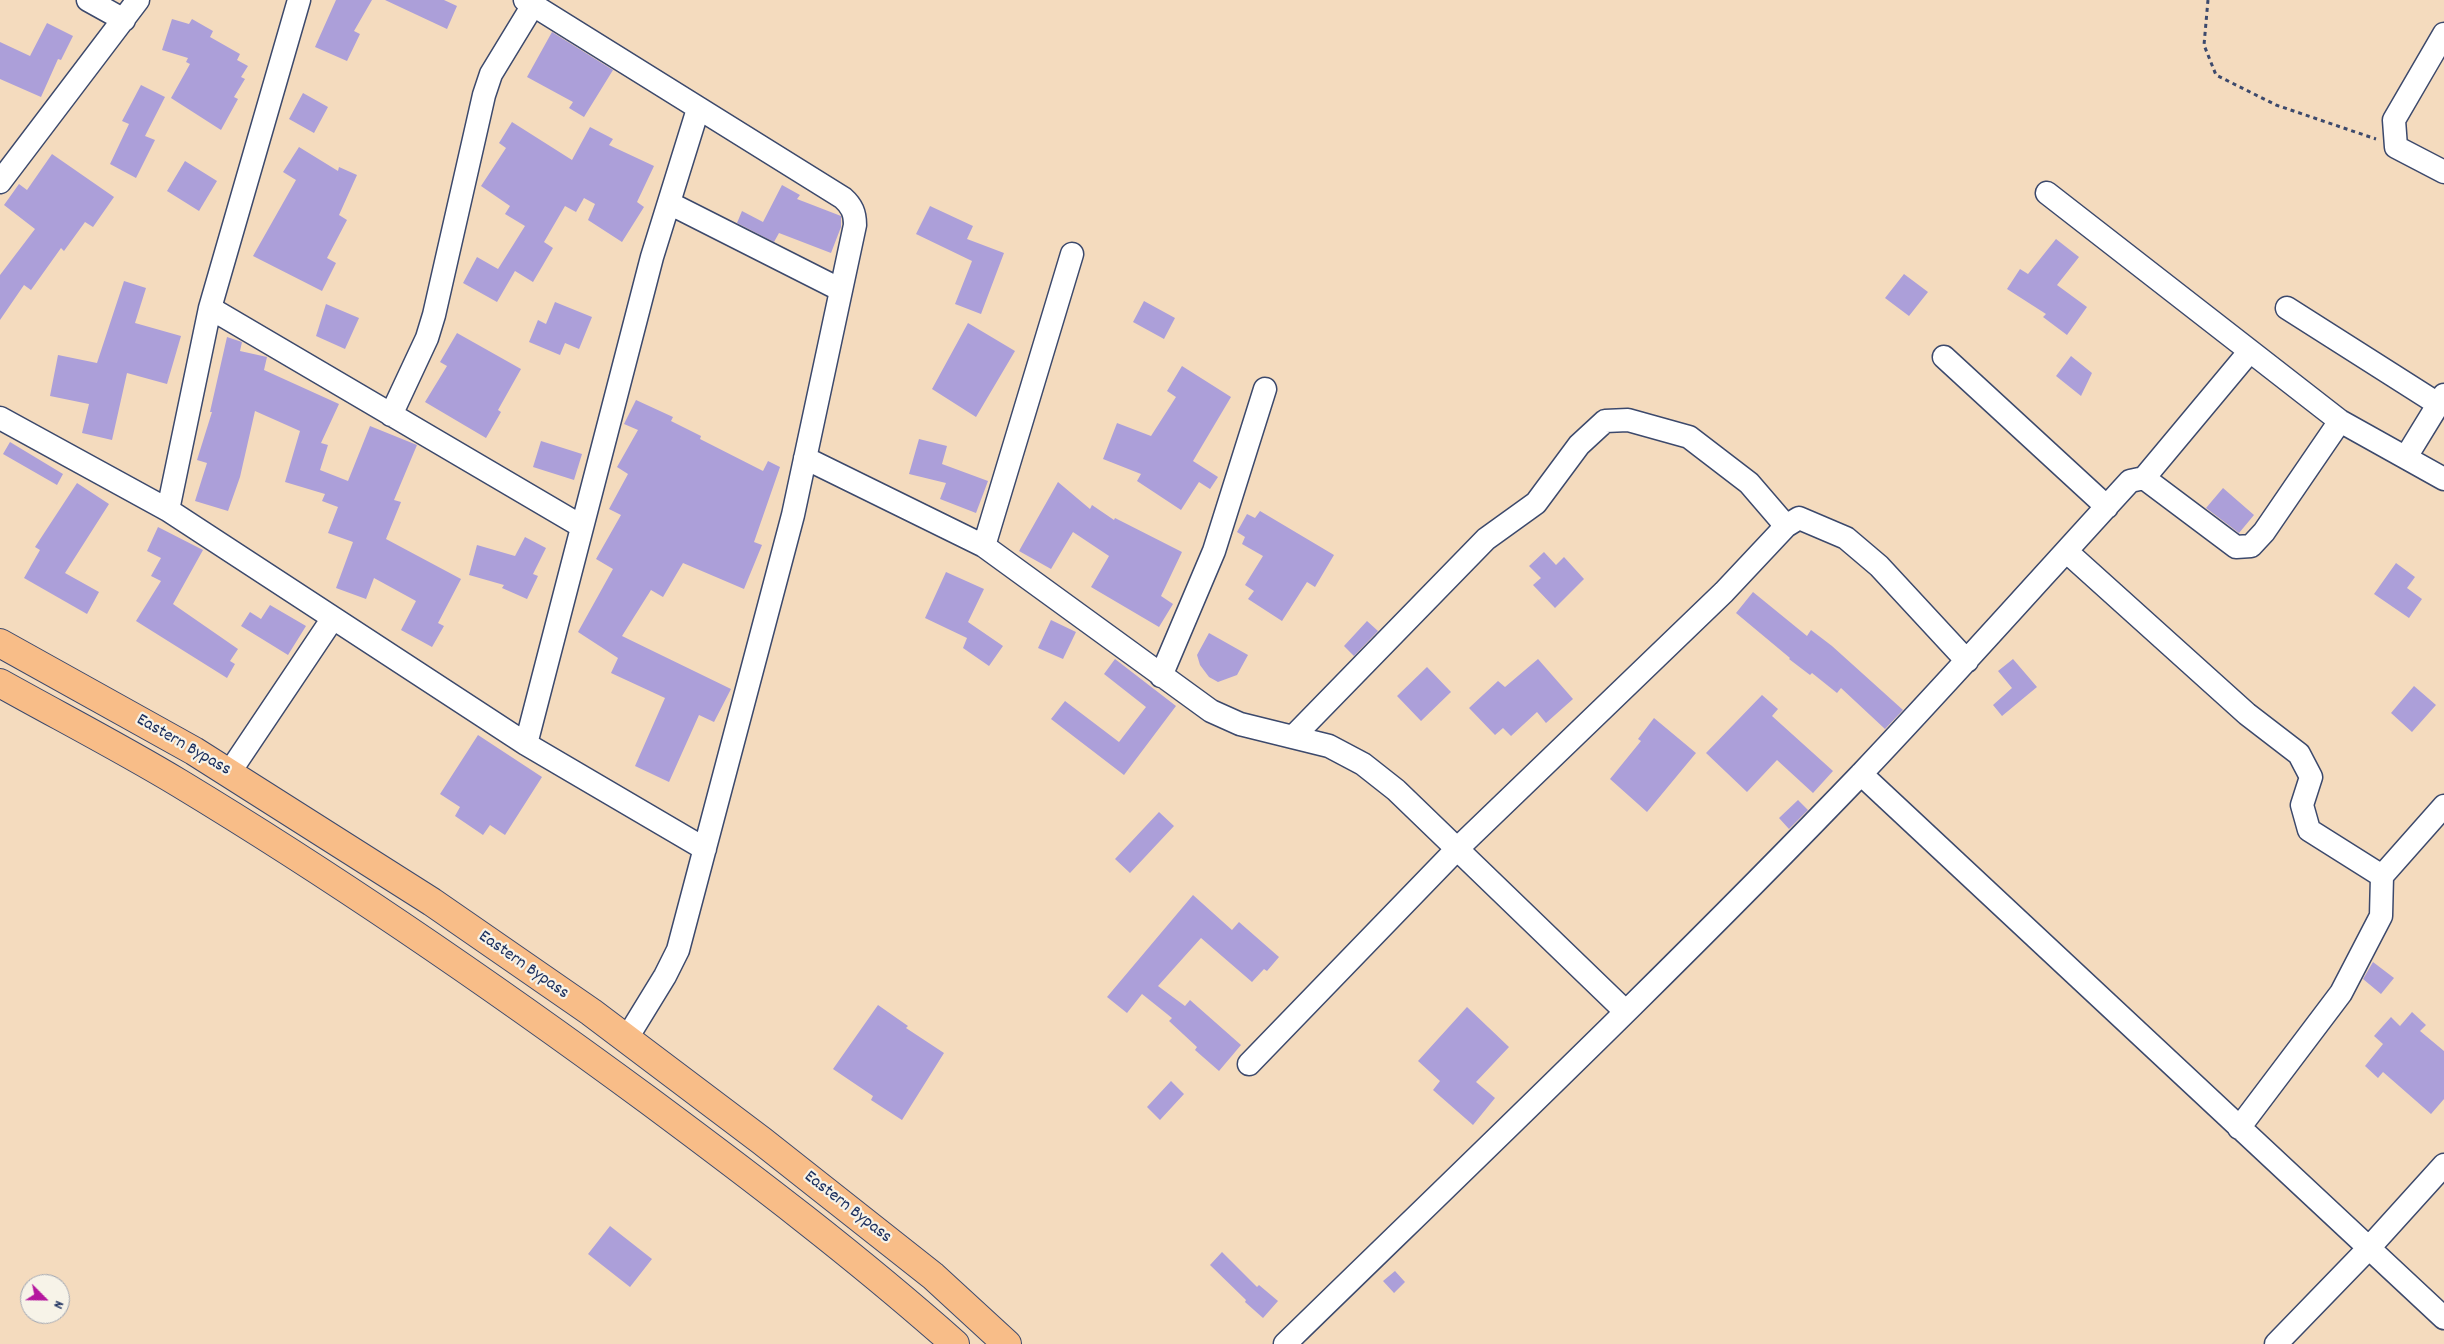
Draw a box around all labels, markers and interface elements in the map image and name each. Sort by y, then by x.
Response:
street label: Eastern Bypass [132,710,234,782]
street label: Eastern Bypass [474,927,572,1005]
street label: Eastern Bypass [799,1167,895,1249]
north arrow [20,1274,70,1324]
text: N [47,1297,68,1312]

